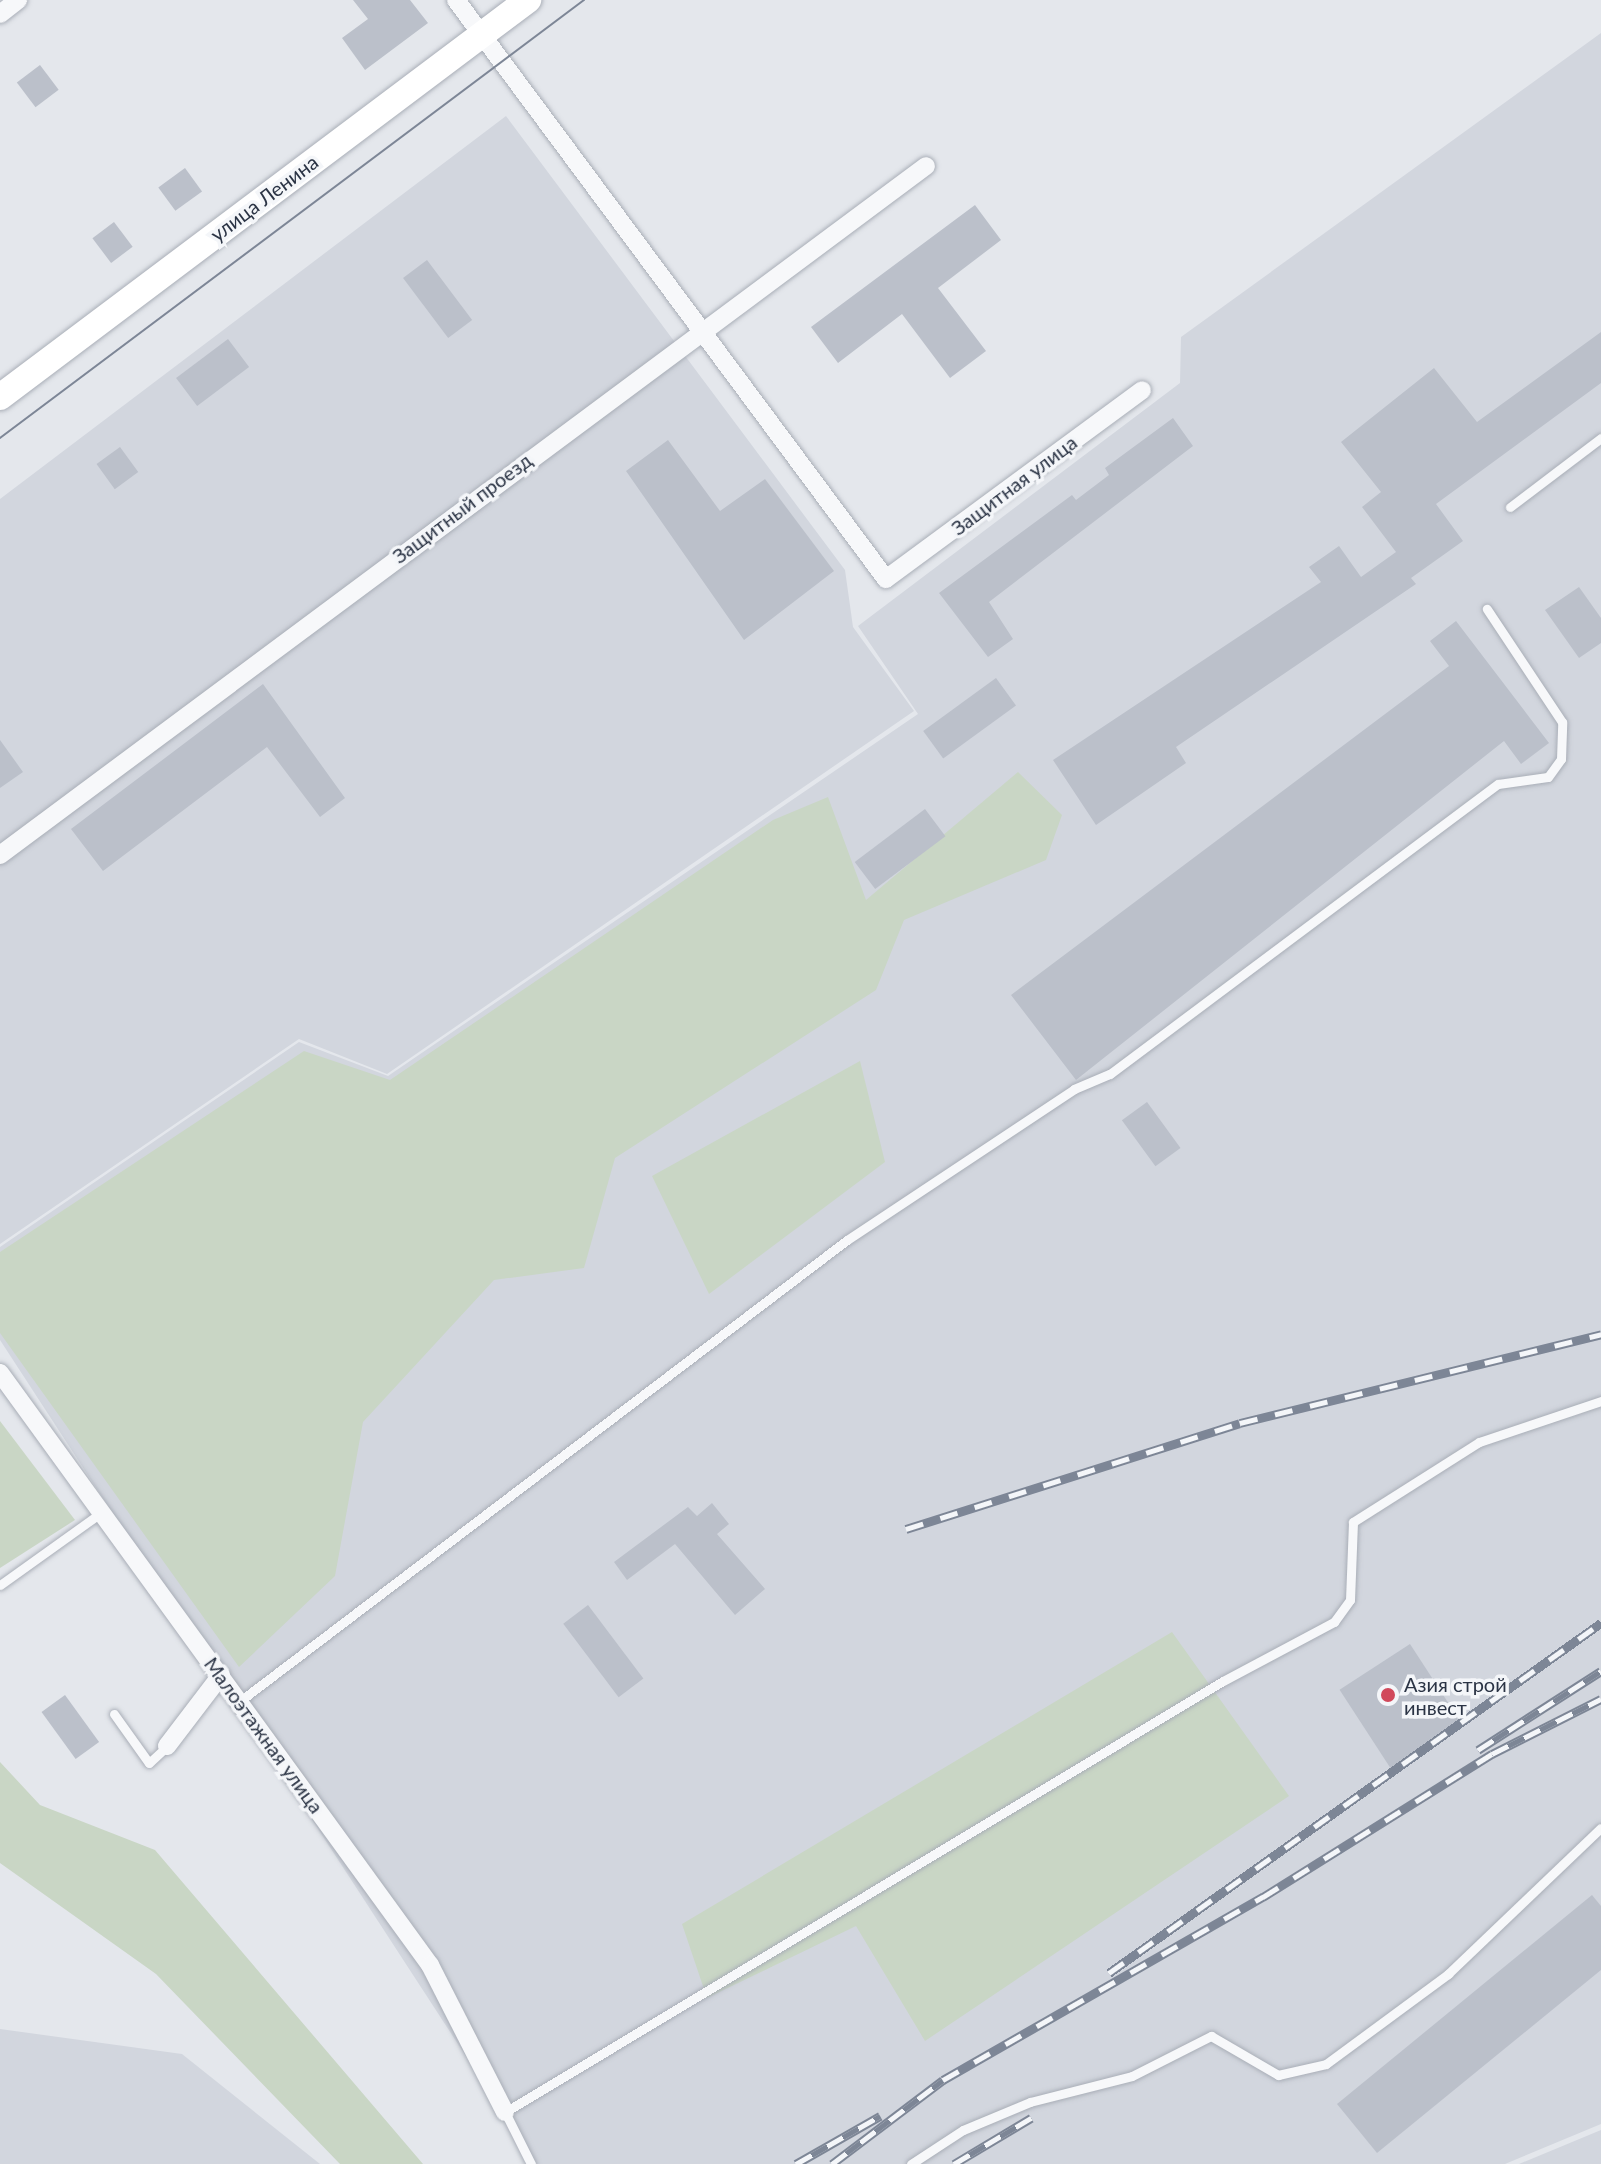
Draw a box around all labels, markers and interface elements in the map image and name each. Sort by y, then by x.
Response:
street label: улица Ленина [205,150,323,246]
street label: Защитная улица [946,430,1082,540]
street label: Защитный проезд [388,448,536,568]
street label: Малоэтажная улица [199,1652,329,1818]
place label: Азия строй инвест [1404,1672,1507,1719]
marker: Азия строй инвест [1379,1686,1397,1704]

